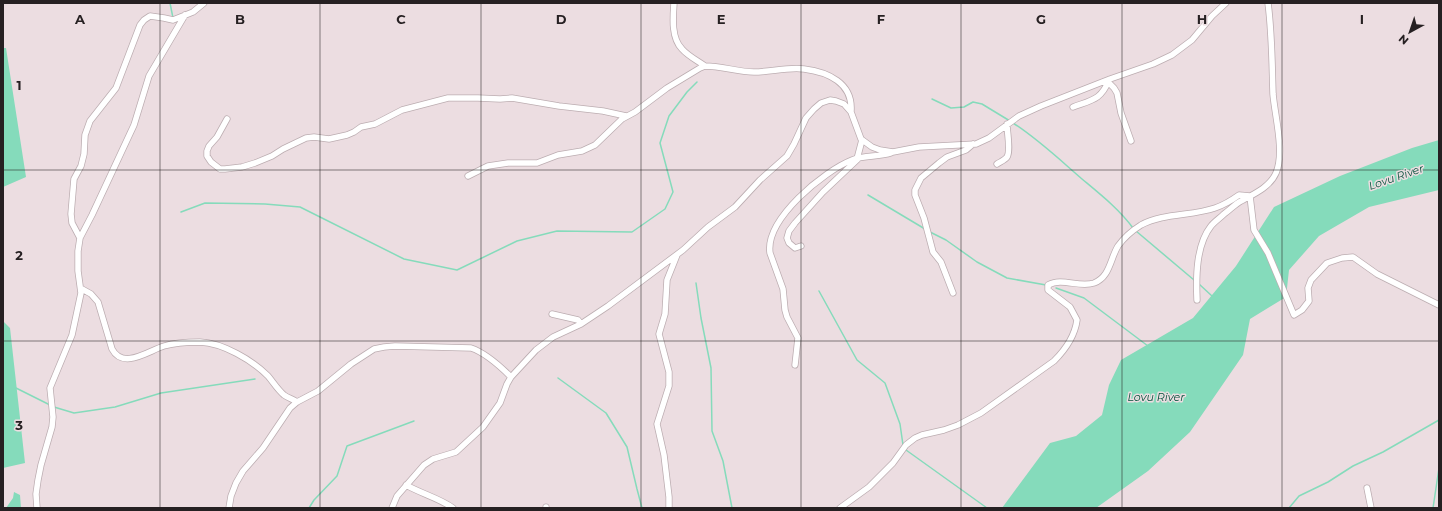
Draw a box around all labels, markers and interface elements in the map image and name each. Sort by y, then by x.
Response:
text: A [74,11,86,27]
text: B [235,11,245,27]
text: C [396,11,406,27]
text: D [556,11,567,27]
text: E [717,11,726,27]
text: F [877,11,885,27]
text: G [1036,11,1046,27]
text: H [1197,11,1207,27]
text: I [1360,11,1364,27]
north arrow [1390,12,1430,52]
text: N [1396,31,1411,48]
text: 1 [16,77,22,93]
water label: Lovu River [1367,161,1426,193]
text: 2 [15,247,23,263]
water label: Lovu River [1127,390,1185,404]
text: 3 [14,417,23,433]

